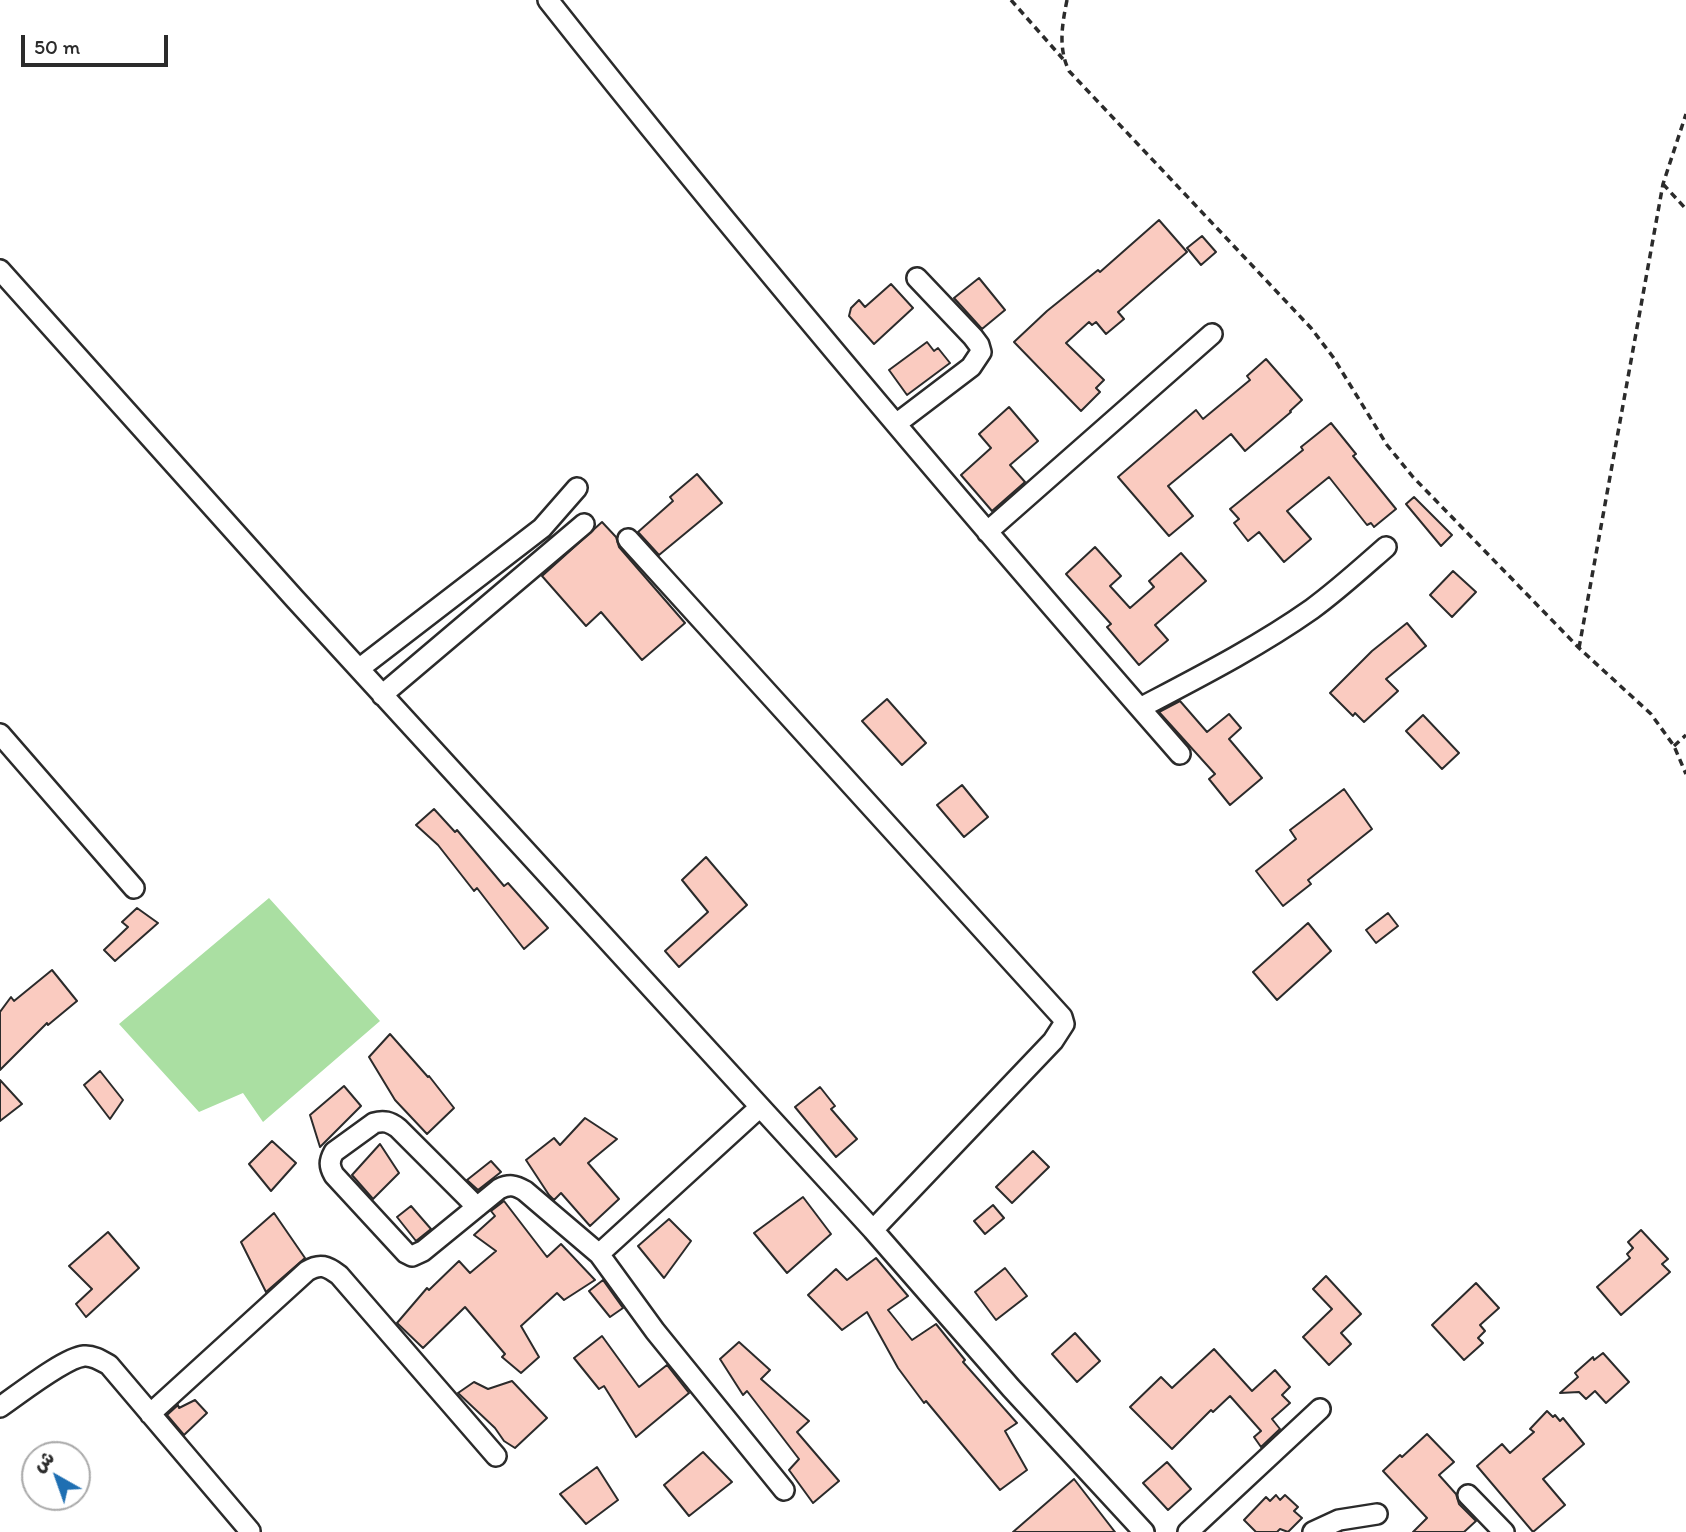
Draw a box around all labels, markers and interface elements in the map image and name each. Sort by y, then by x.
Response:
scale bar [24,21,172,65]
text: 50 m [34,34,80,59]
north arrow [21,1441,91,1511]
text: ش [28,1446,59,1477]

